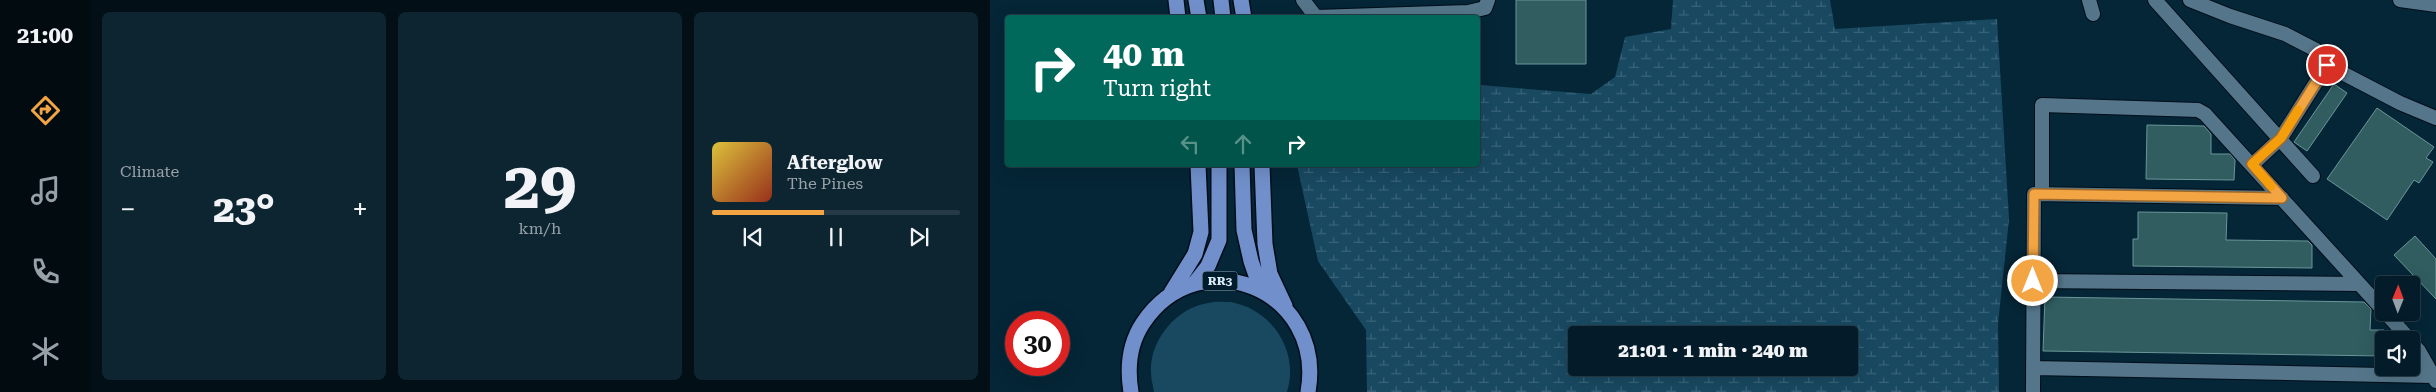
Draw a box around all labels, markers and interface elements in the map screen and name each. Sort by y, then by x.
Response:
text: 21:00 [17,23,73,48]
text: 40 m [1103,34,1185,75]
icon: right [1020,35,1085,100]
pin [2306,44,2348,86]
icon: arrive [2313,51,2341,79]
text: Turn right [1103,76,1211,101]
icon: directions [28,93,63,128]
icon: left [1176,130,1204,158]
icon: ahead [1229,130,1257,158]
icon: right [1282,130,1310,158]
text: 29 [504,148,576,224]
text: Afterglow [787,151,883,174]
text: Climate [120,162,179,181]
icon: music [28,173,63,208]
text: The Pines [787,174,863,193]
text: 23° [213,187,275,231]
text: − [120,193,136,226]
text: + [352,193,368,226]
text: km/h [519,219,561,238]
icon: previous [739,223,767,251]
icon: pause [822,223,850,251]
icon: next [905,223,933,251]
icon: phone [28,254,63,289]
position arrow [2006,254,2058,306]
road number: RR3 [1202,272,1238,290]
north arrow [2375,276,2420,321]
map controls [2375,276,2420,376]
speed limit sign: 30 [1005,311,1070,376]
button: sound [2375,331,2420,376]
icon: climate [28,334,63,369]
text: 21:01 · 1 min · 240 m [1618,339,1808,362]

